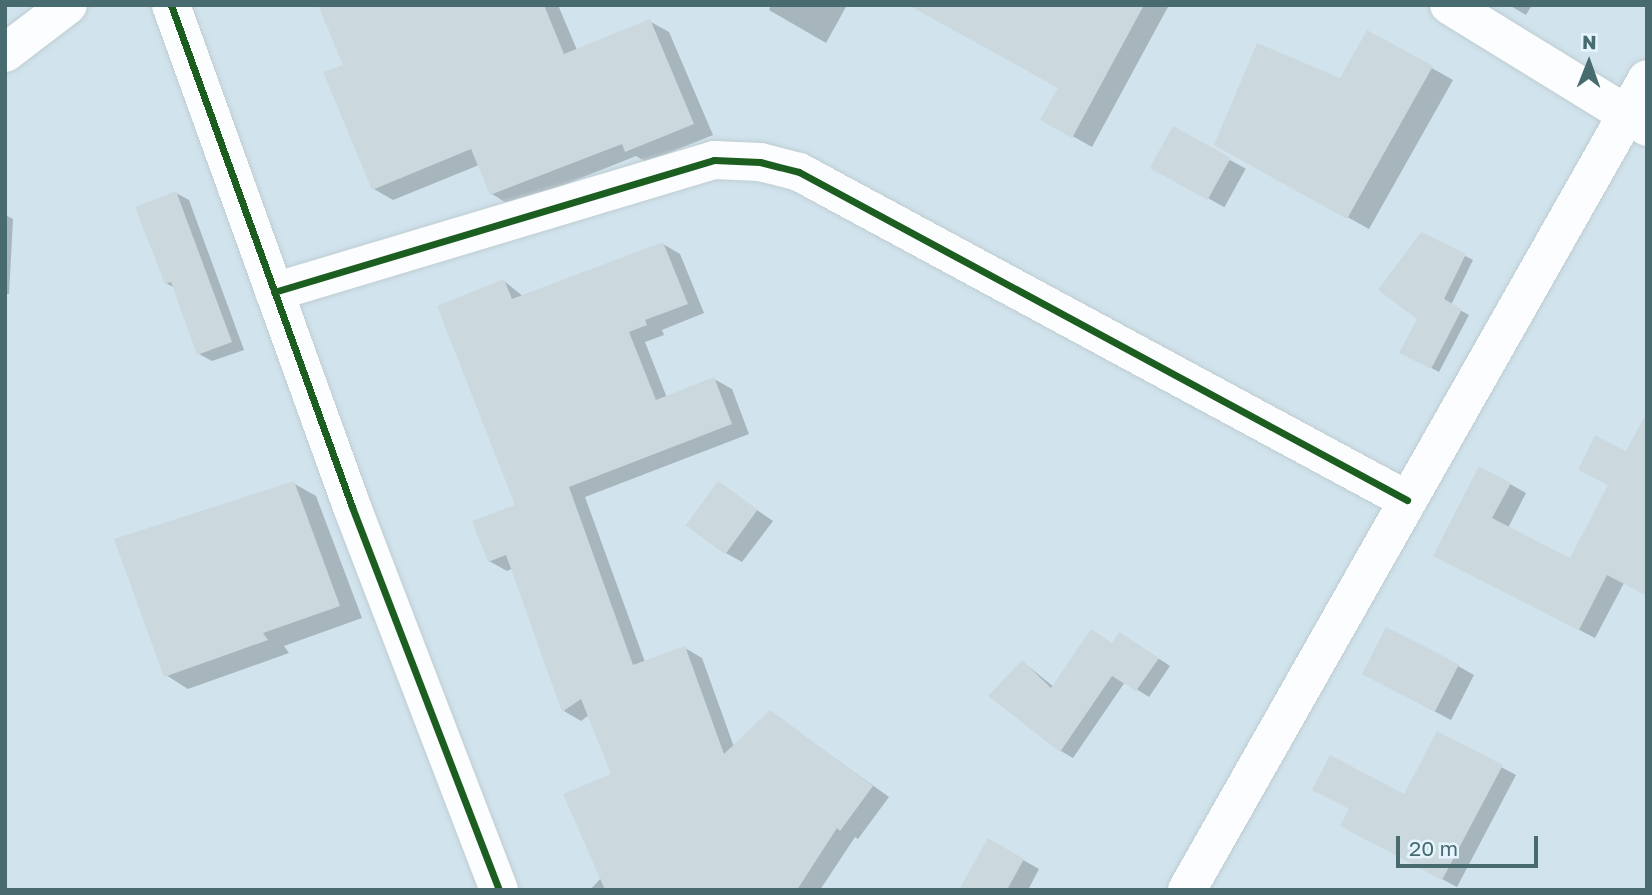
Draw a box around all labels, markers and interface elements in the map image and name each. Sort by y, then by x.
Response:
north arrow [1554,28,1624,98]
text: N [1582,30,1597,53]
scale bar [1400,822,1542,866]
text: 20 m [1409,835,1458,861]

